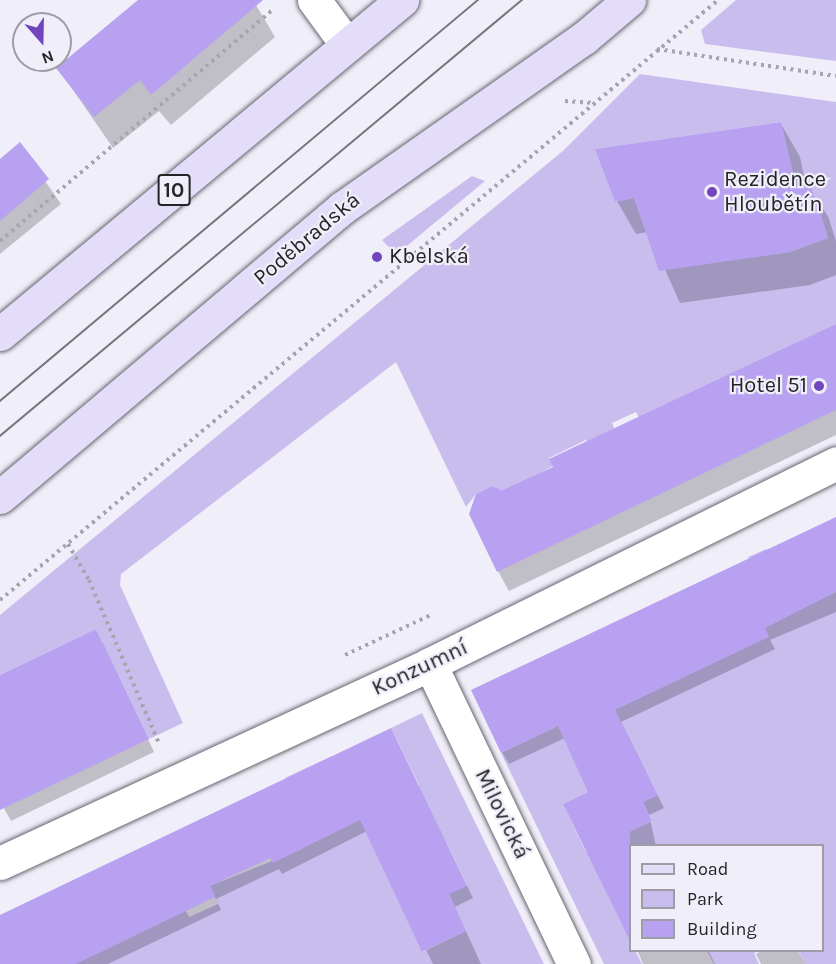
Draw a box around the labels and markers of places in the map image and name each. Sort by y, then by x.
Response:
place label: Rezidence Hloubětín [724,166,826,218]
marker: Rezidence Hloubětín [705,185,719,199]
place label: Kbelská [389,244,469,270]
marker: Kbelská [370,250,384,264]
place label: Hotel 51 [730,373,807,399]
marker: Hotel 51 [812,379,826,393]

